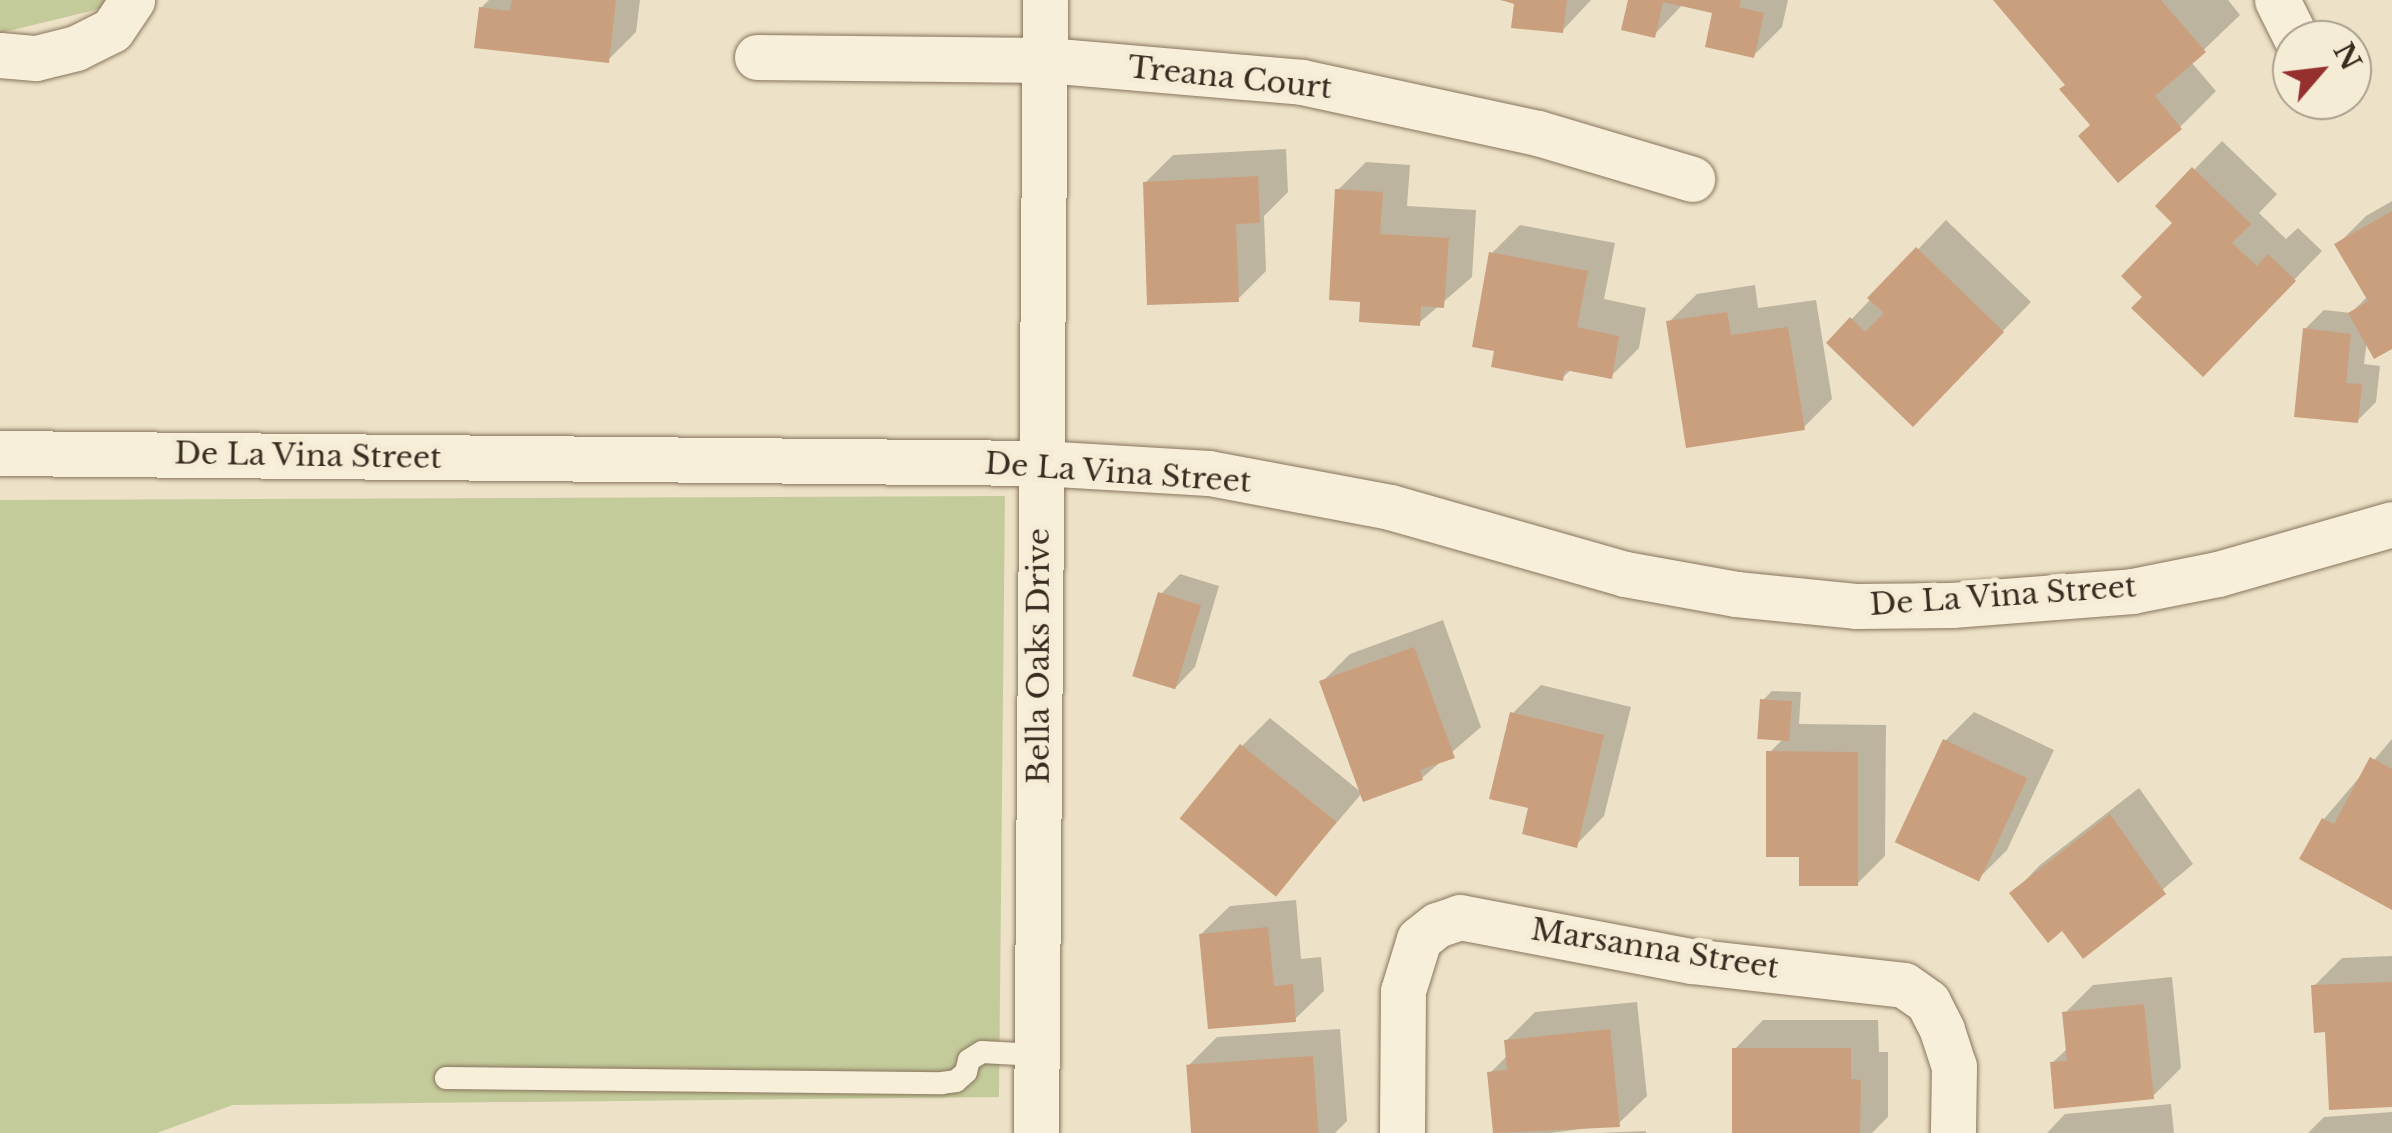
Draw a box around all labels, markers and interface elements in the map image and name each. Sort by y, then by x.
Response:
north arrow [2272,20,2372,120]
text: N [2326,37,2369,76]
street label: Treana Court [1126,49,1334,107]
street label: De La Vina Street [173,436,443,476]
street label: De La Vina Street [983,446,1253,500]
street label: Bella Oaks Drive [1021,528,1057,784]
street label: De La Vina Street [1868,569,2138,623]
street label: Marsanna Street [1528,912,1782,986]

